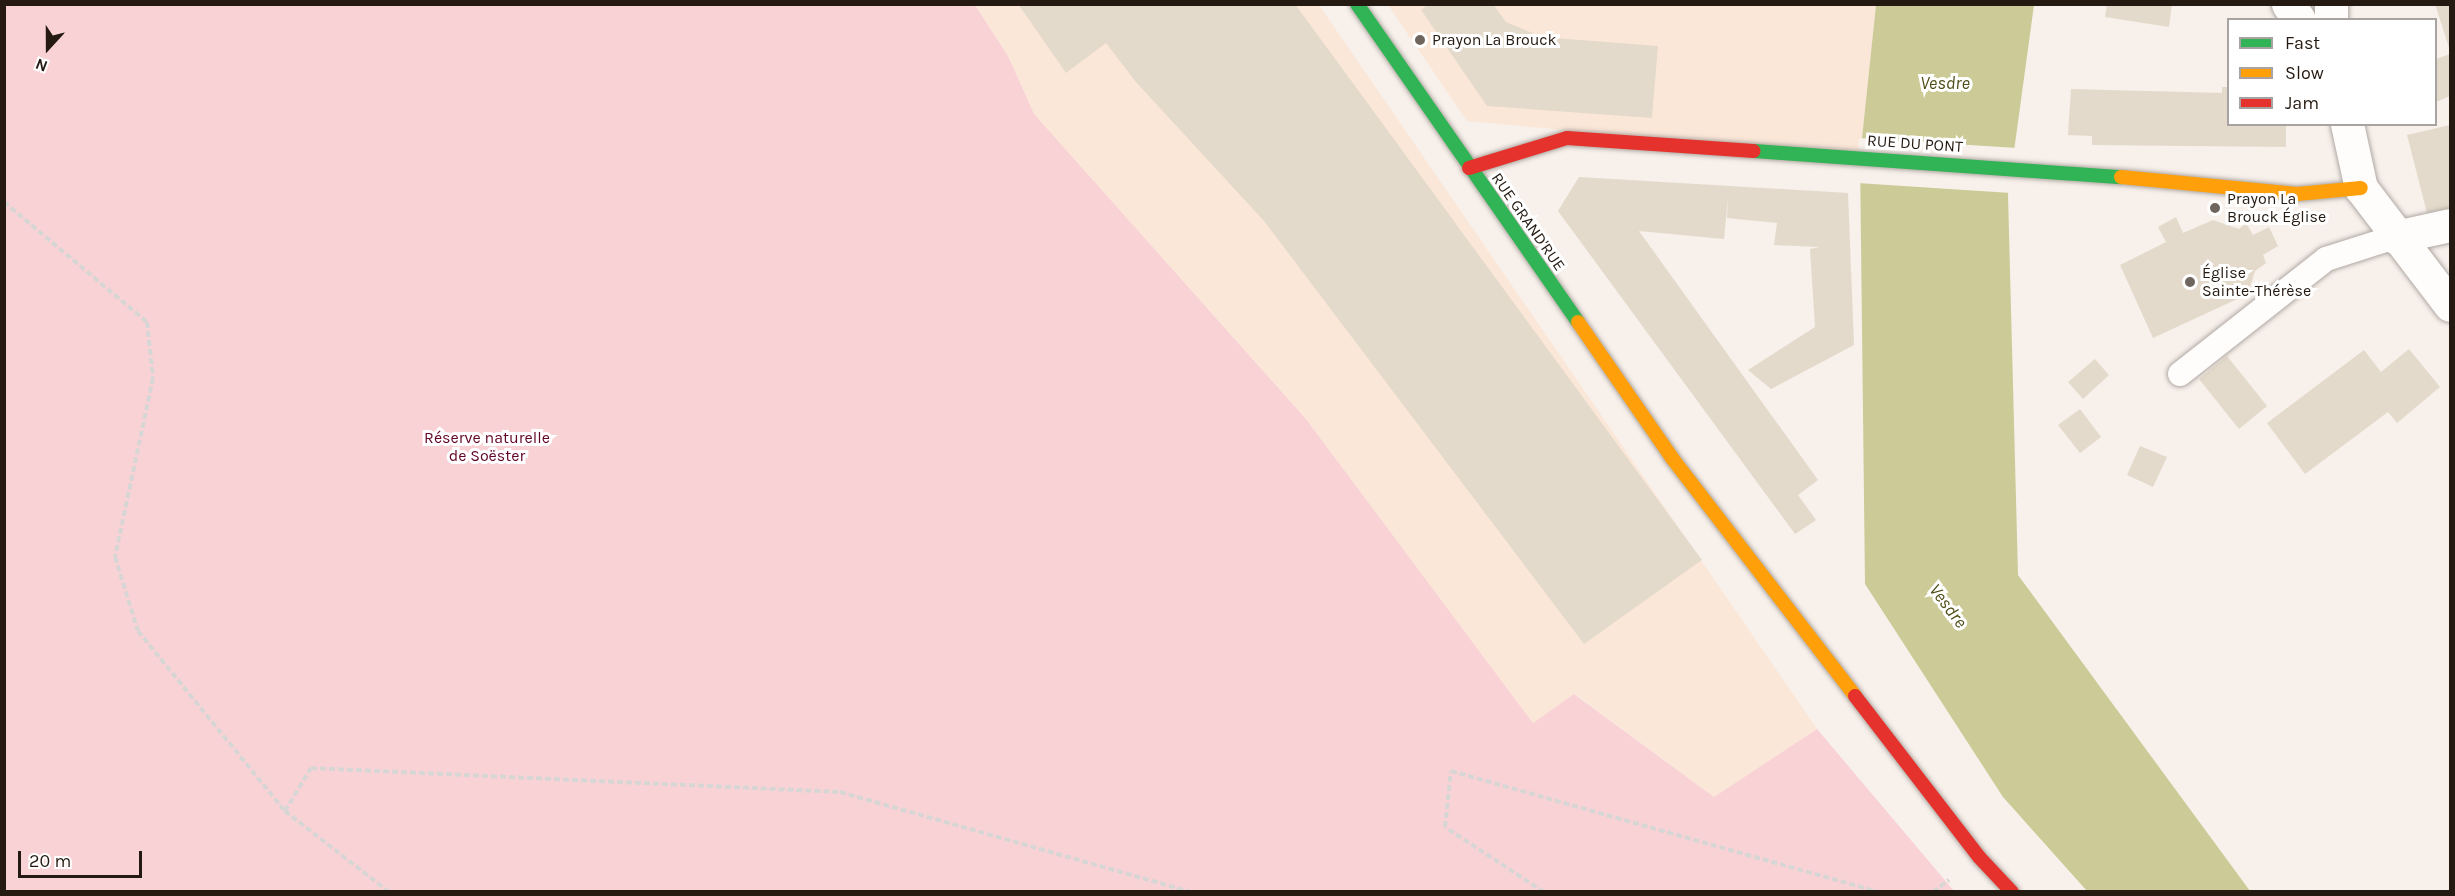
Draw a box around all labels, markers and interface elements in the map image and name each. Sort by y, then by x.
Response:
north arrow [18,18,78,78]
legend [2227,18,2437,126]
place label: Prayon La Brouck [1432,30,1557,50]
text: Fast [2285,32,2320,54]
marker: Prayon La Brouck [1413,33,1427,47]
text: N [33,54,50,76]
text: Slow [2285,62,2324,84]
water label: Vesdre [1920,72,1970,94]
text: Jam [2285,92,2319,114]
street label: RUE DU PONT [1866,131,1964,157]
street label: RUE GRAND'RUE [1487,169,1569,275]
place label: Prayon La Brouck Église [2227,189,2326,227]
marker: Prayon La Brouck Église [2208,201,2222,215]
place label: Église Sainte-Thérèse [2202,263,2311,301]
marker: Église Sainte-Thérèse [2183,275,2197,289]
park label: Réserve naturelle de Soëster [424,428,550,466]
water label: Vesdre [1924,580,1972,632]
scale bar [21,839,146,877]
text: 20 m [29,850,71,872]

